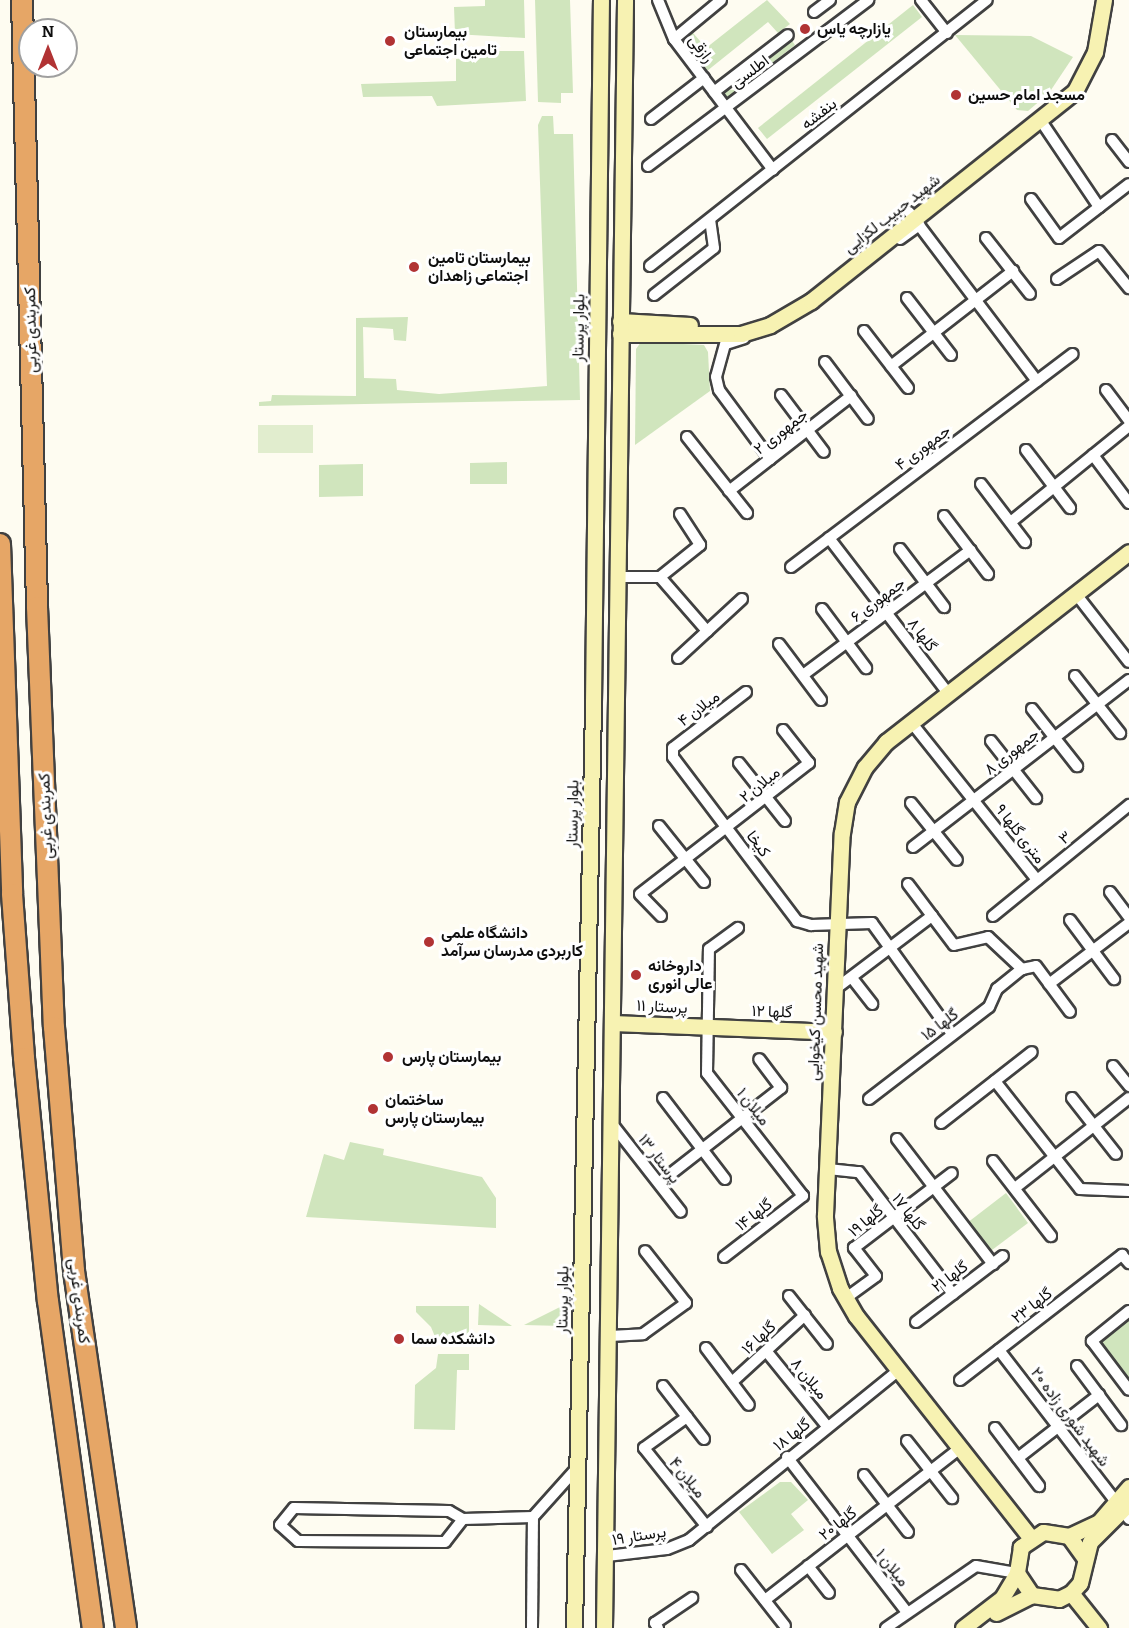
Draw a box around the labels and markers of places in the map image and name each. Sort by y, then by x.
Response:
place label: یازارچه یاس [817,19,891,39]
place label: بیمارستان تامین اجتماعی [404,22,497,60]
marker: یازارچه یاس [798,22,812,36]
marker: بیمارستان تامین اجتماعی [381,32,399,50]
place label: مسجد امام حسین [968,85,1085,105]
marker: مسجد امام حسین [949,88,963,102]
place label: بیمارستان تامین اجتماعی زاهدان [428,248,531,286]
marker: بیمارستان تامین اجتماعی زاهدان [405,258,423,276]
place label: دانشگاه علمی کاربردی مدرسان سرآمد [441,923,583,961]
marker: دانشگاه علمی کاربردی مدرسان سرآمد [422,935,436,949]
place label: داروخانه عالی انوری [648,956,713,994]
marker: داروخانه عالی انوری [629,968,643,982]
place label: بیمارستان پارس [402,1047,501,1067]
marker: بیمارستان پارس [379,1048,397,1066]
place label: ساختمان بیمارستان پارس [385,1090,484,1128]
marker: ساختمان بیمارستان پارس [366,1102,380,1116]
place label: دانشکده سما [411,1329,495,1349]
marker: دانشکده سما [392,1332,406,1346]

